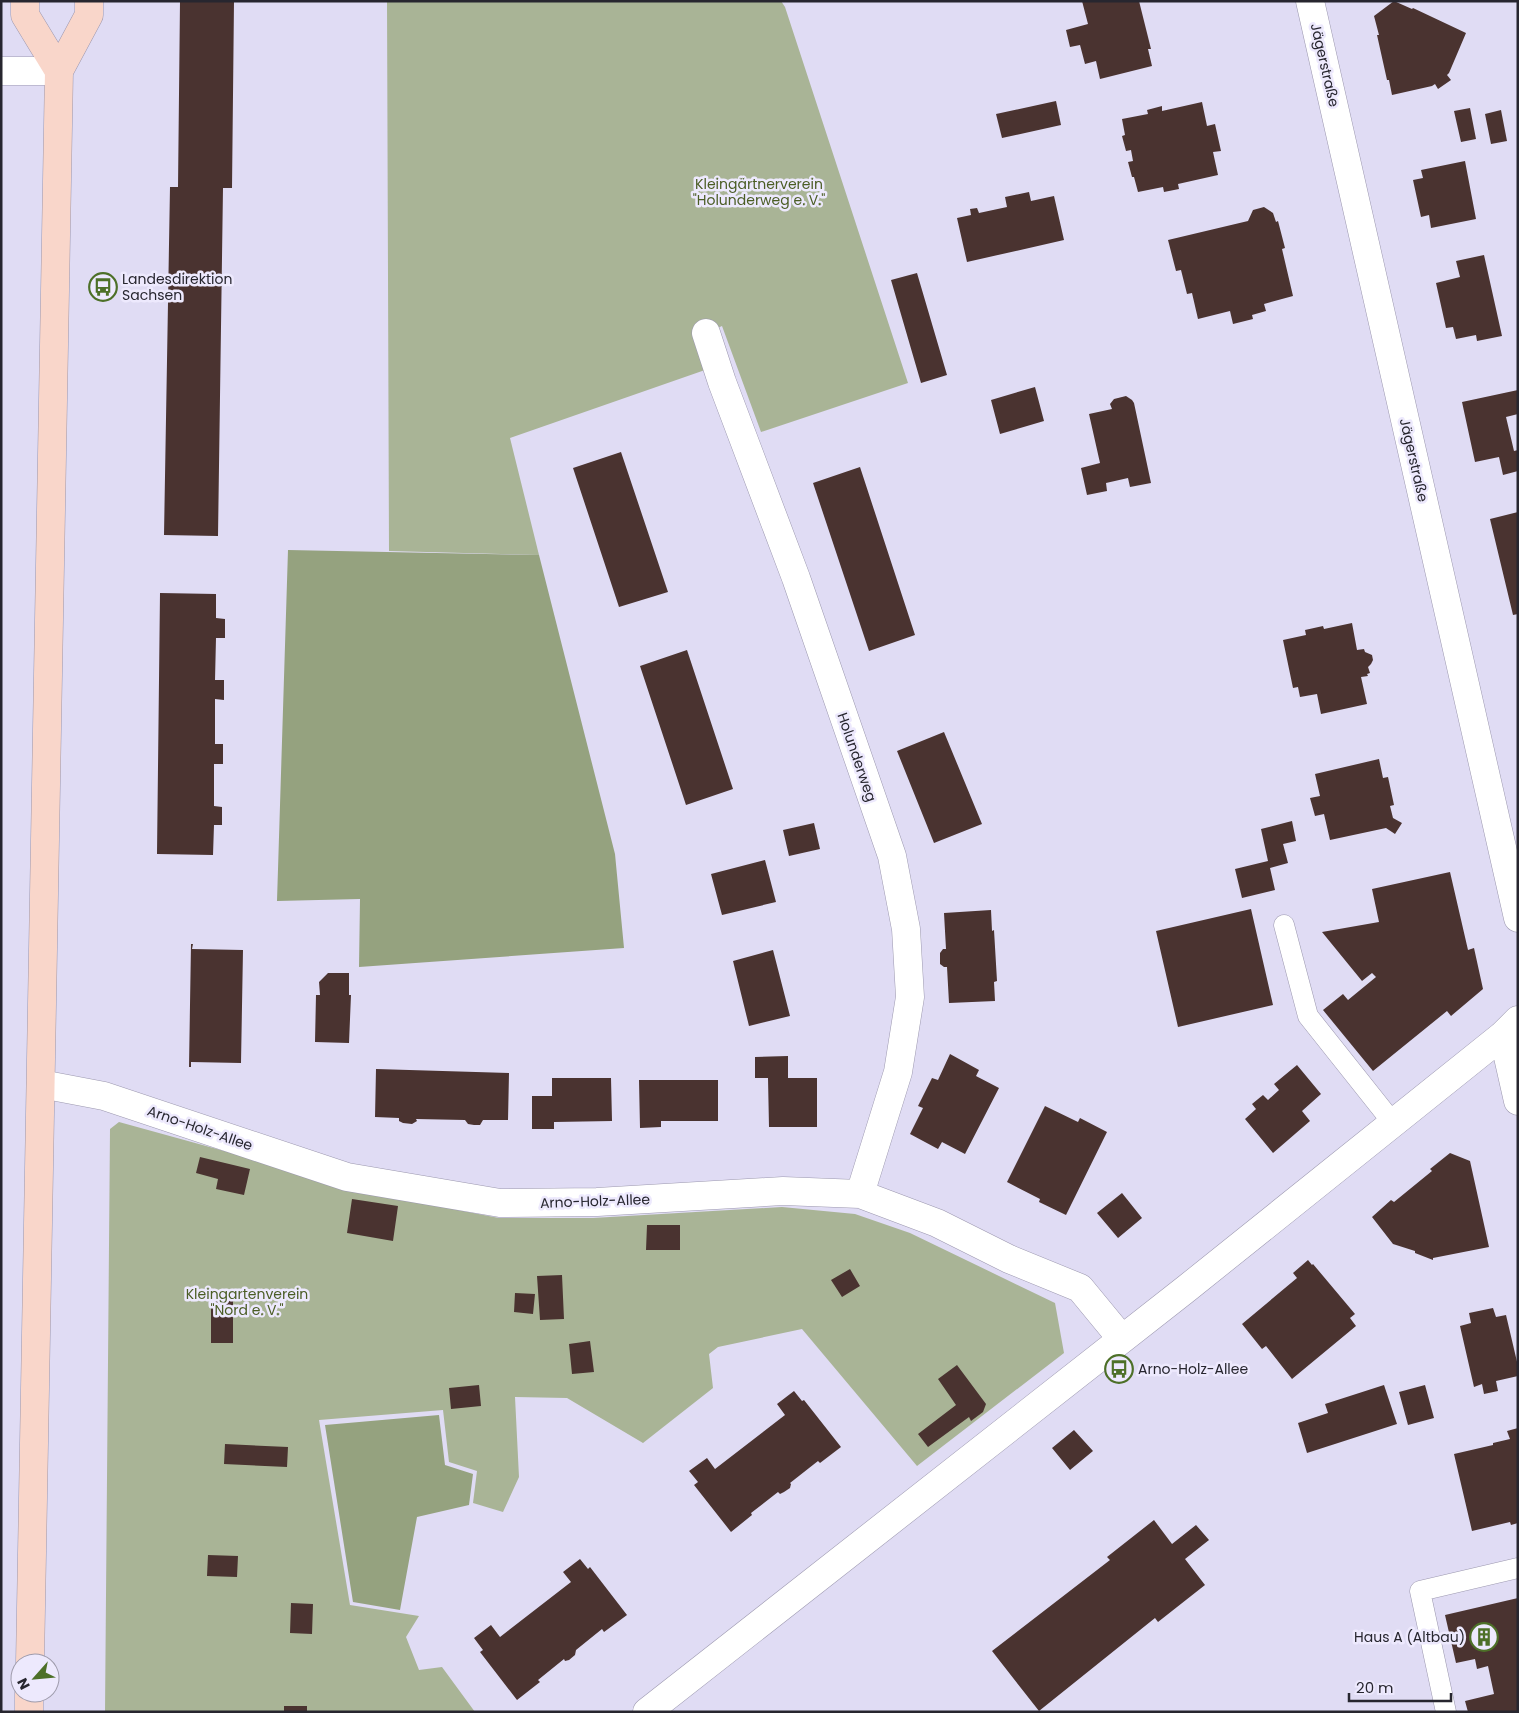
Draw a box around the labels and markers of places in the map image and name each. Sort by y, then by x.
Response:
place label: Landesdirektion Sachsen [122,269,232,305]
bus stop icon: Landesdirektion Sachsen [88,272,118,302]
bus stop icon: Arno-Holz-Allee [1104,1354,1134,1384]
place label: Arno-Holz-Allee [1138,1359,1248,1379]
building icon: Haus A (Altbau) [1469,1622,1499,1652]
place label: Haus A (Altbau) [1354,1627,1465,1647]

